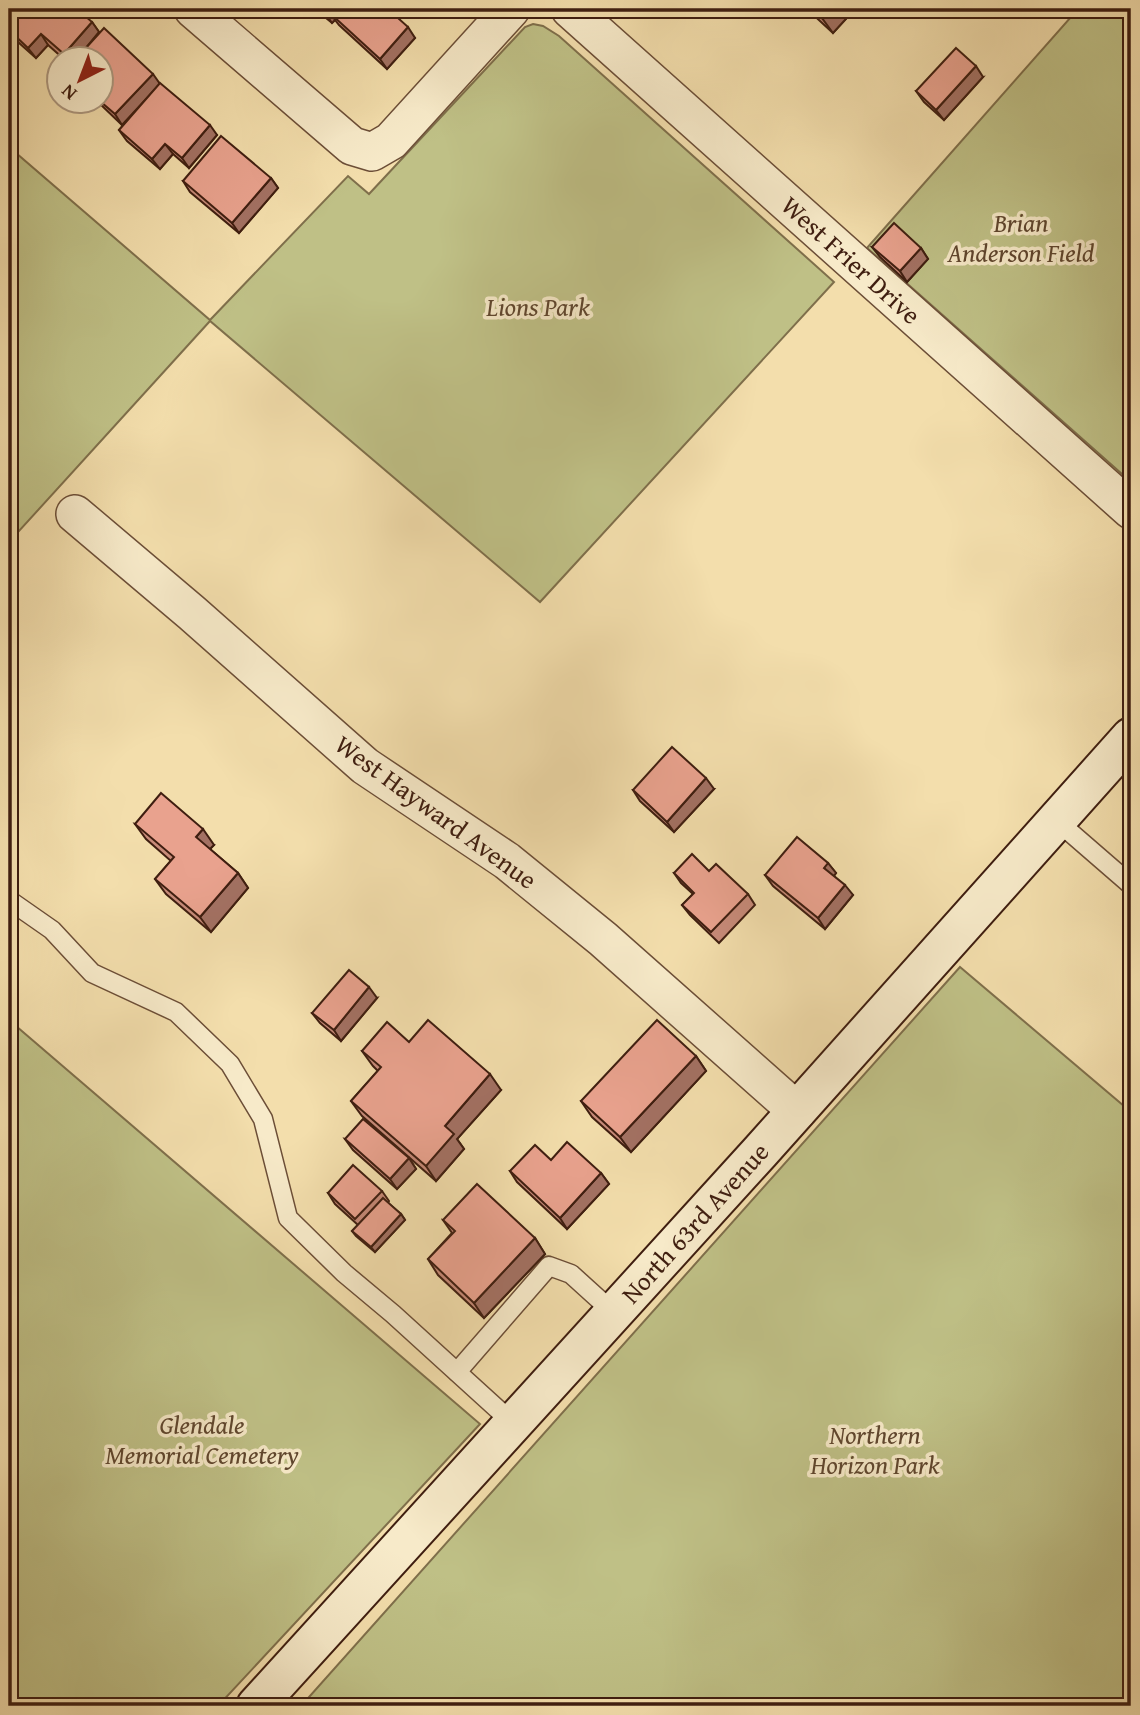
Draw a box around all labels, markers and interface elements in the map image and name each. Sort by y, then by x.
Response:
north arrow [46,46,116,116]
text: N [54,78,83,107]
street label: West Frier Drive [773,186,930,333]
park label: Brian Anderson Field [946,203,1095,272]
park label: Lions Park [485,287,590,326]
street label: West Hayward Avenue [327,725,545,898]
street label: North 63rd Avenue [611,1133,778,1312]
park label: Glendale Memorial Cemetery [105,1405,299,1474]
park label: Northern Horizon Park [809,1415,940,1484]

